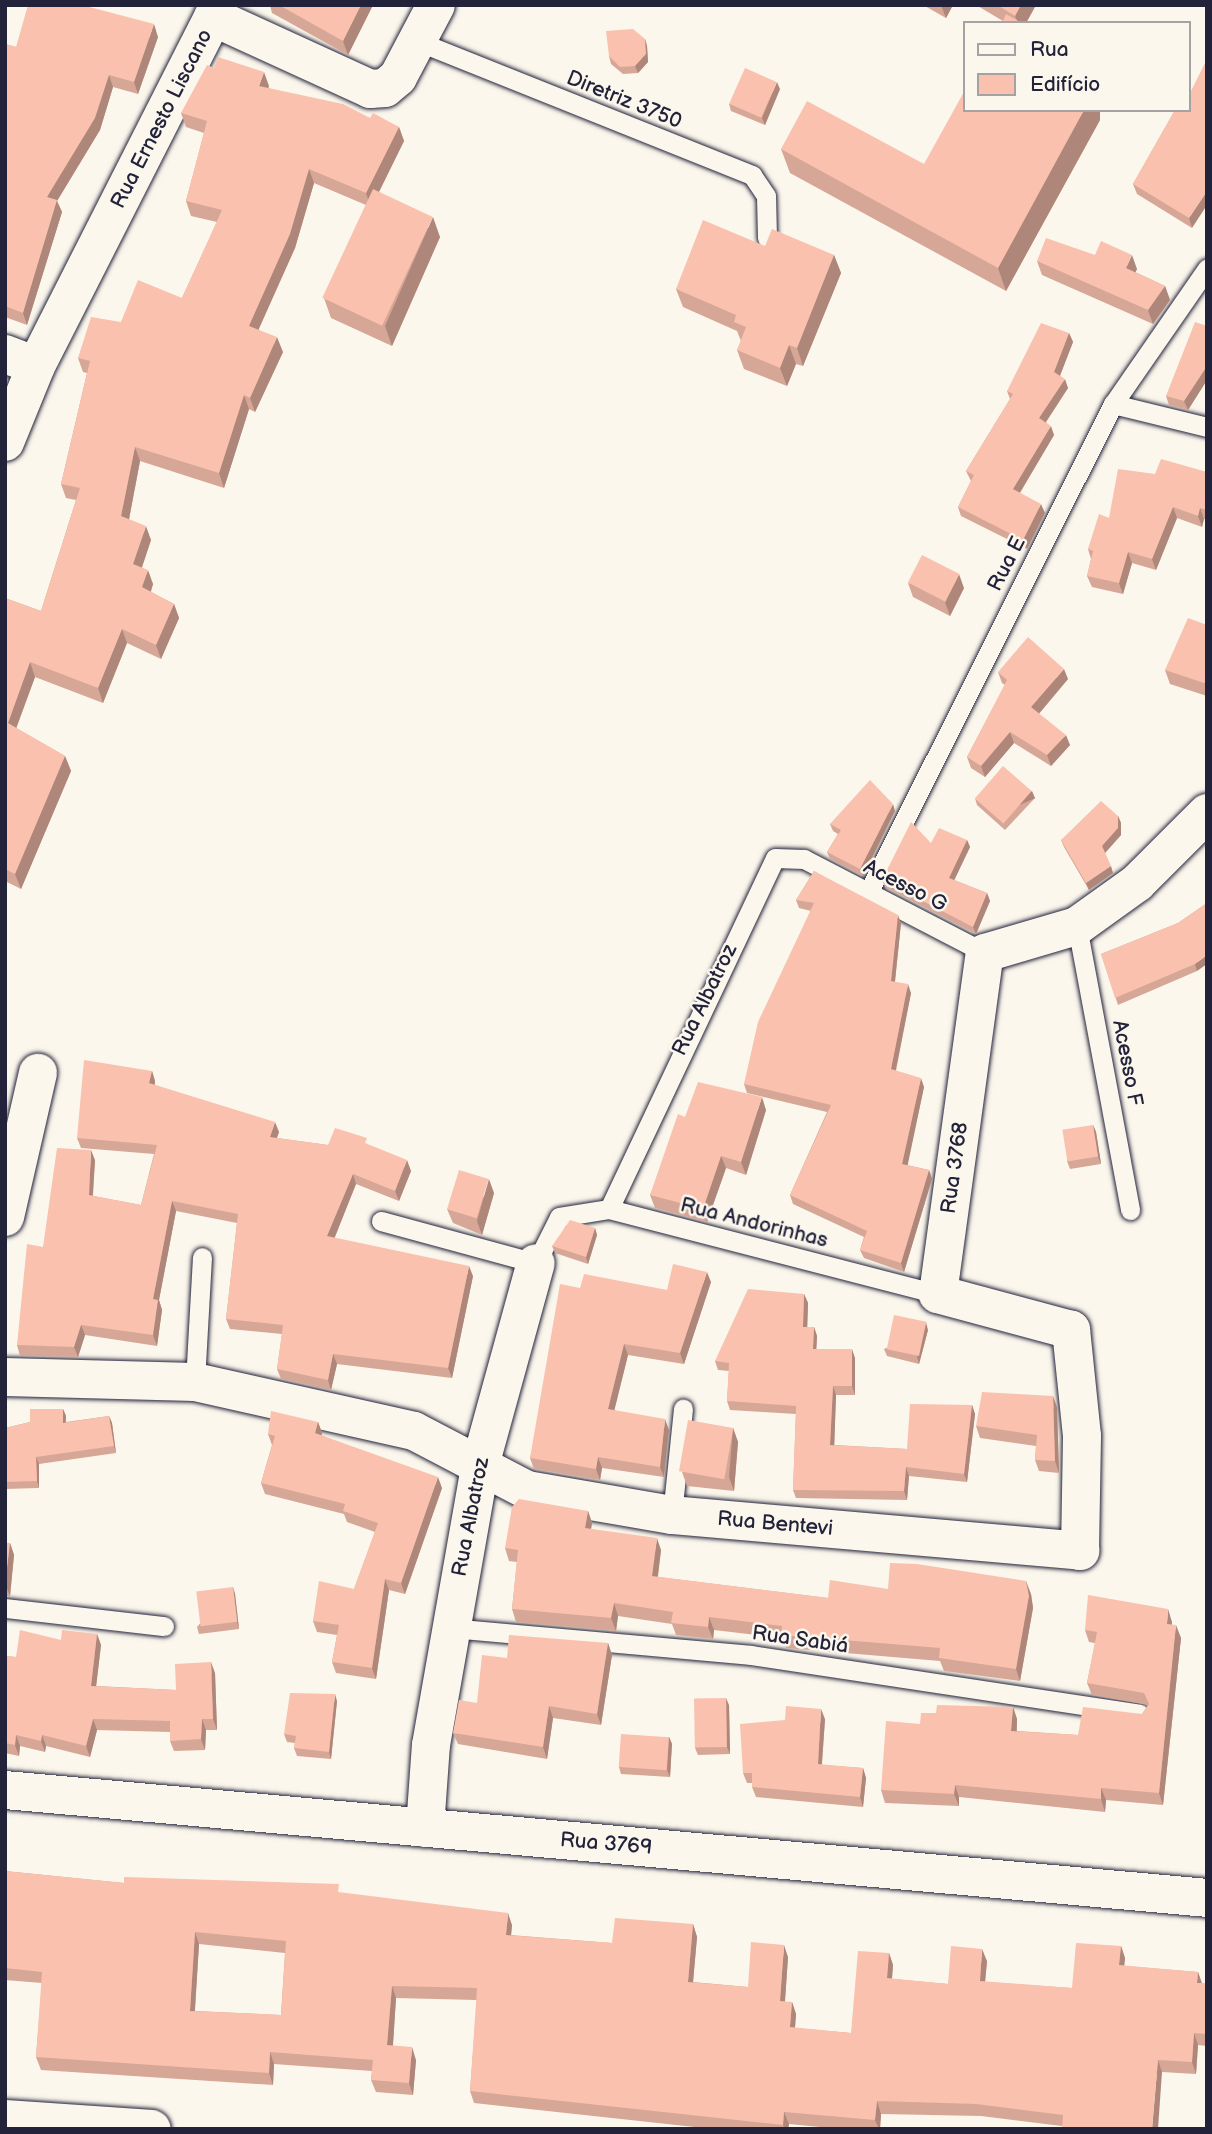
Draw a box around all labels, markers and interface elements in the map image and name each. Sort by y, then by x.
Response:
legend [964,21,1191,112]
street label: Rua Ernesto Liscano [106,25,218,213]
text: Rua [1030,37,1069,62]
street label: Diretriz 3750 [563,65,685,135]
text: Edifício [1030,72,1100,97]
street label: Rua E [983,532,1031,596]
street label: Acesso G [859,854,951,918]
street label: Rua Albatroz [667,940,743,1060]
street label: Acesso F [1106,1018,1148,1108]
street label: Rua 3768 [936,1120,974,1216]
street label: Rua Andorinhas [678,1193,830,1253]
street label: Rua Albatroz [447,1455,495,1579]
street label: Rua Bentevi [716,1506,834,1542]
street label: Rua Sabiá [750,1621,850,1659]
street label: Rua 3769 [559,1827,653,1861]

